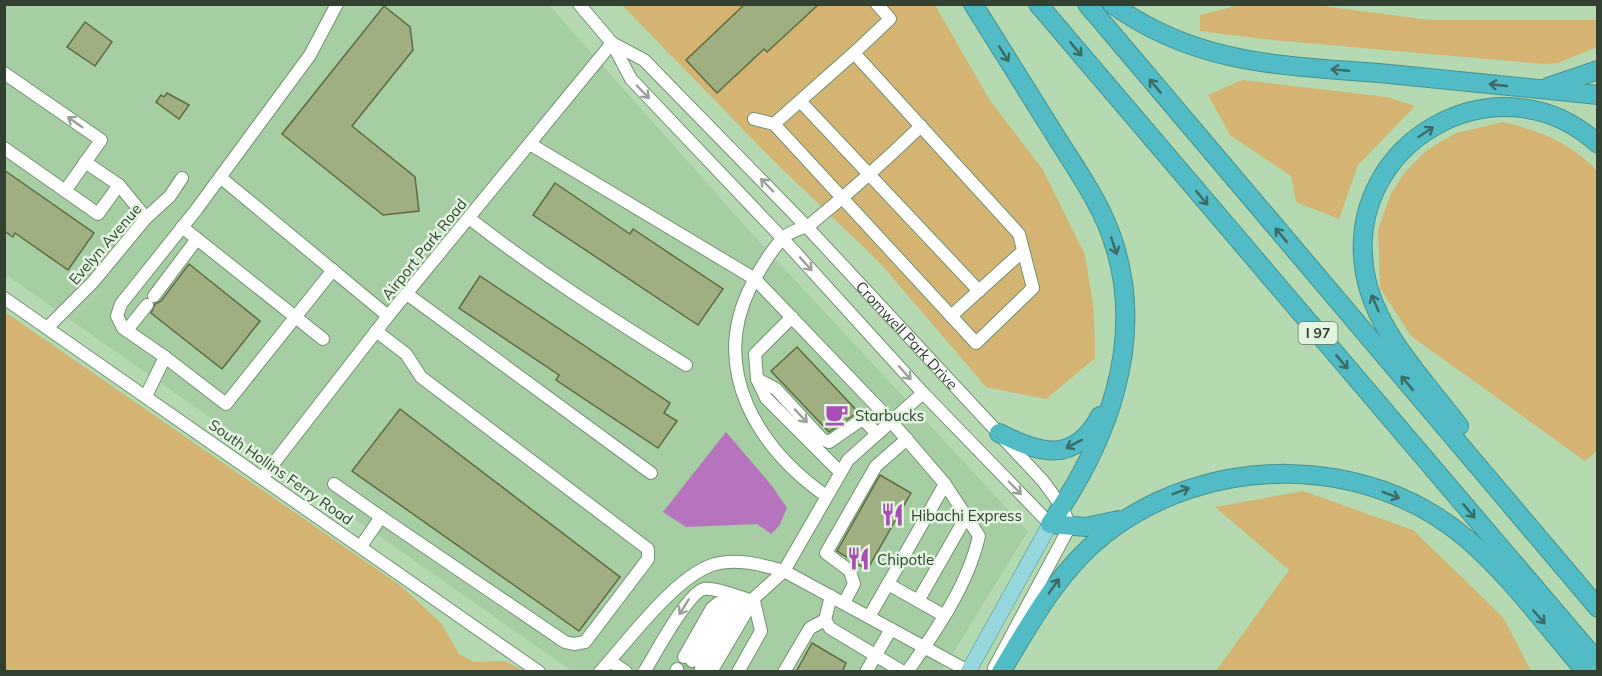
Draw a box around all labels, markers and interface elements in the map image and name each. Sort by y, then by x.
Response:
one-way arrow [1069,41,1083,56]
one-way arrow [998,45,1010,62]
one-way arrow [1330,64,1350,75]
one-way arrow [1149,78,1162,94]
one-way arrow [1488,79,1508,90]
one-way arrow [636,84,650,99]
one-way arrow [67,116,83,128]
one-way arrow [1417,125,1434,138]
one-way arrow [760,178,774,193]
one-way arrow [1196,190,1209,206]
street label: Airport Park Road [377,194,471,304]
street label: Evelyn Avenue [65,200,145,288]
one-way arrow [1275,227,1288,243]
one-way arrow [1109,236,1120,255]
one-way arrow [799,256,813,271]
street label: Cromwell Park Drive [852,277,962,393]
one-way arrow [1369,294,1380,313]
road number: I 97 [1298,322,1338,344]
one-way arrow [1336,354,1349,370]
one-way arrow [898,365,912,380]
one-way arrow [1401,375,1414,391]
cafe icon: Starbucks [824,402,850,428]
place label: Starbucks [855,406,924,425]
one-way arrow [794,408,808,423]
street label: South Hollins Ferry Road [205,415,357,529]
one-way arrow [1066,439,1084,450]
one-way arrow [1008,480,1022,495]
one-way arrow [1171,485,1190,496]
one-way arrow [1381,490,1399,501]
restaurant icon: Hibachi Express [880,502,906,528]
one-way arrow [1462,503,1476,518]
place label: Hibachi Express [911,506,1022,525]
restaurant icon: Chipotle [846,546,872,572]
place label: Chipotle [877,550,934,569]
one-way arrow [1048,579,1060,595]
one-way arrow [678,599,691,616]
one-way arrow [1532,609,1546,624]

